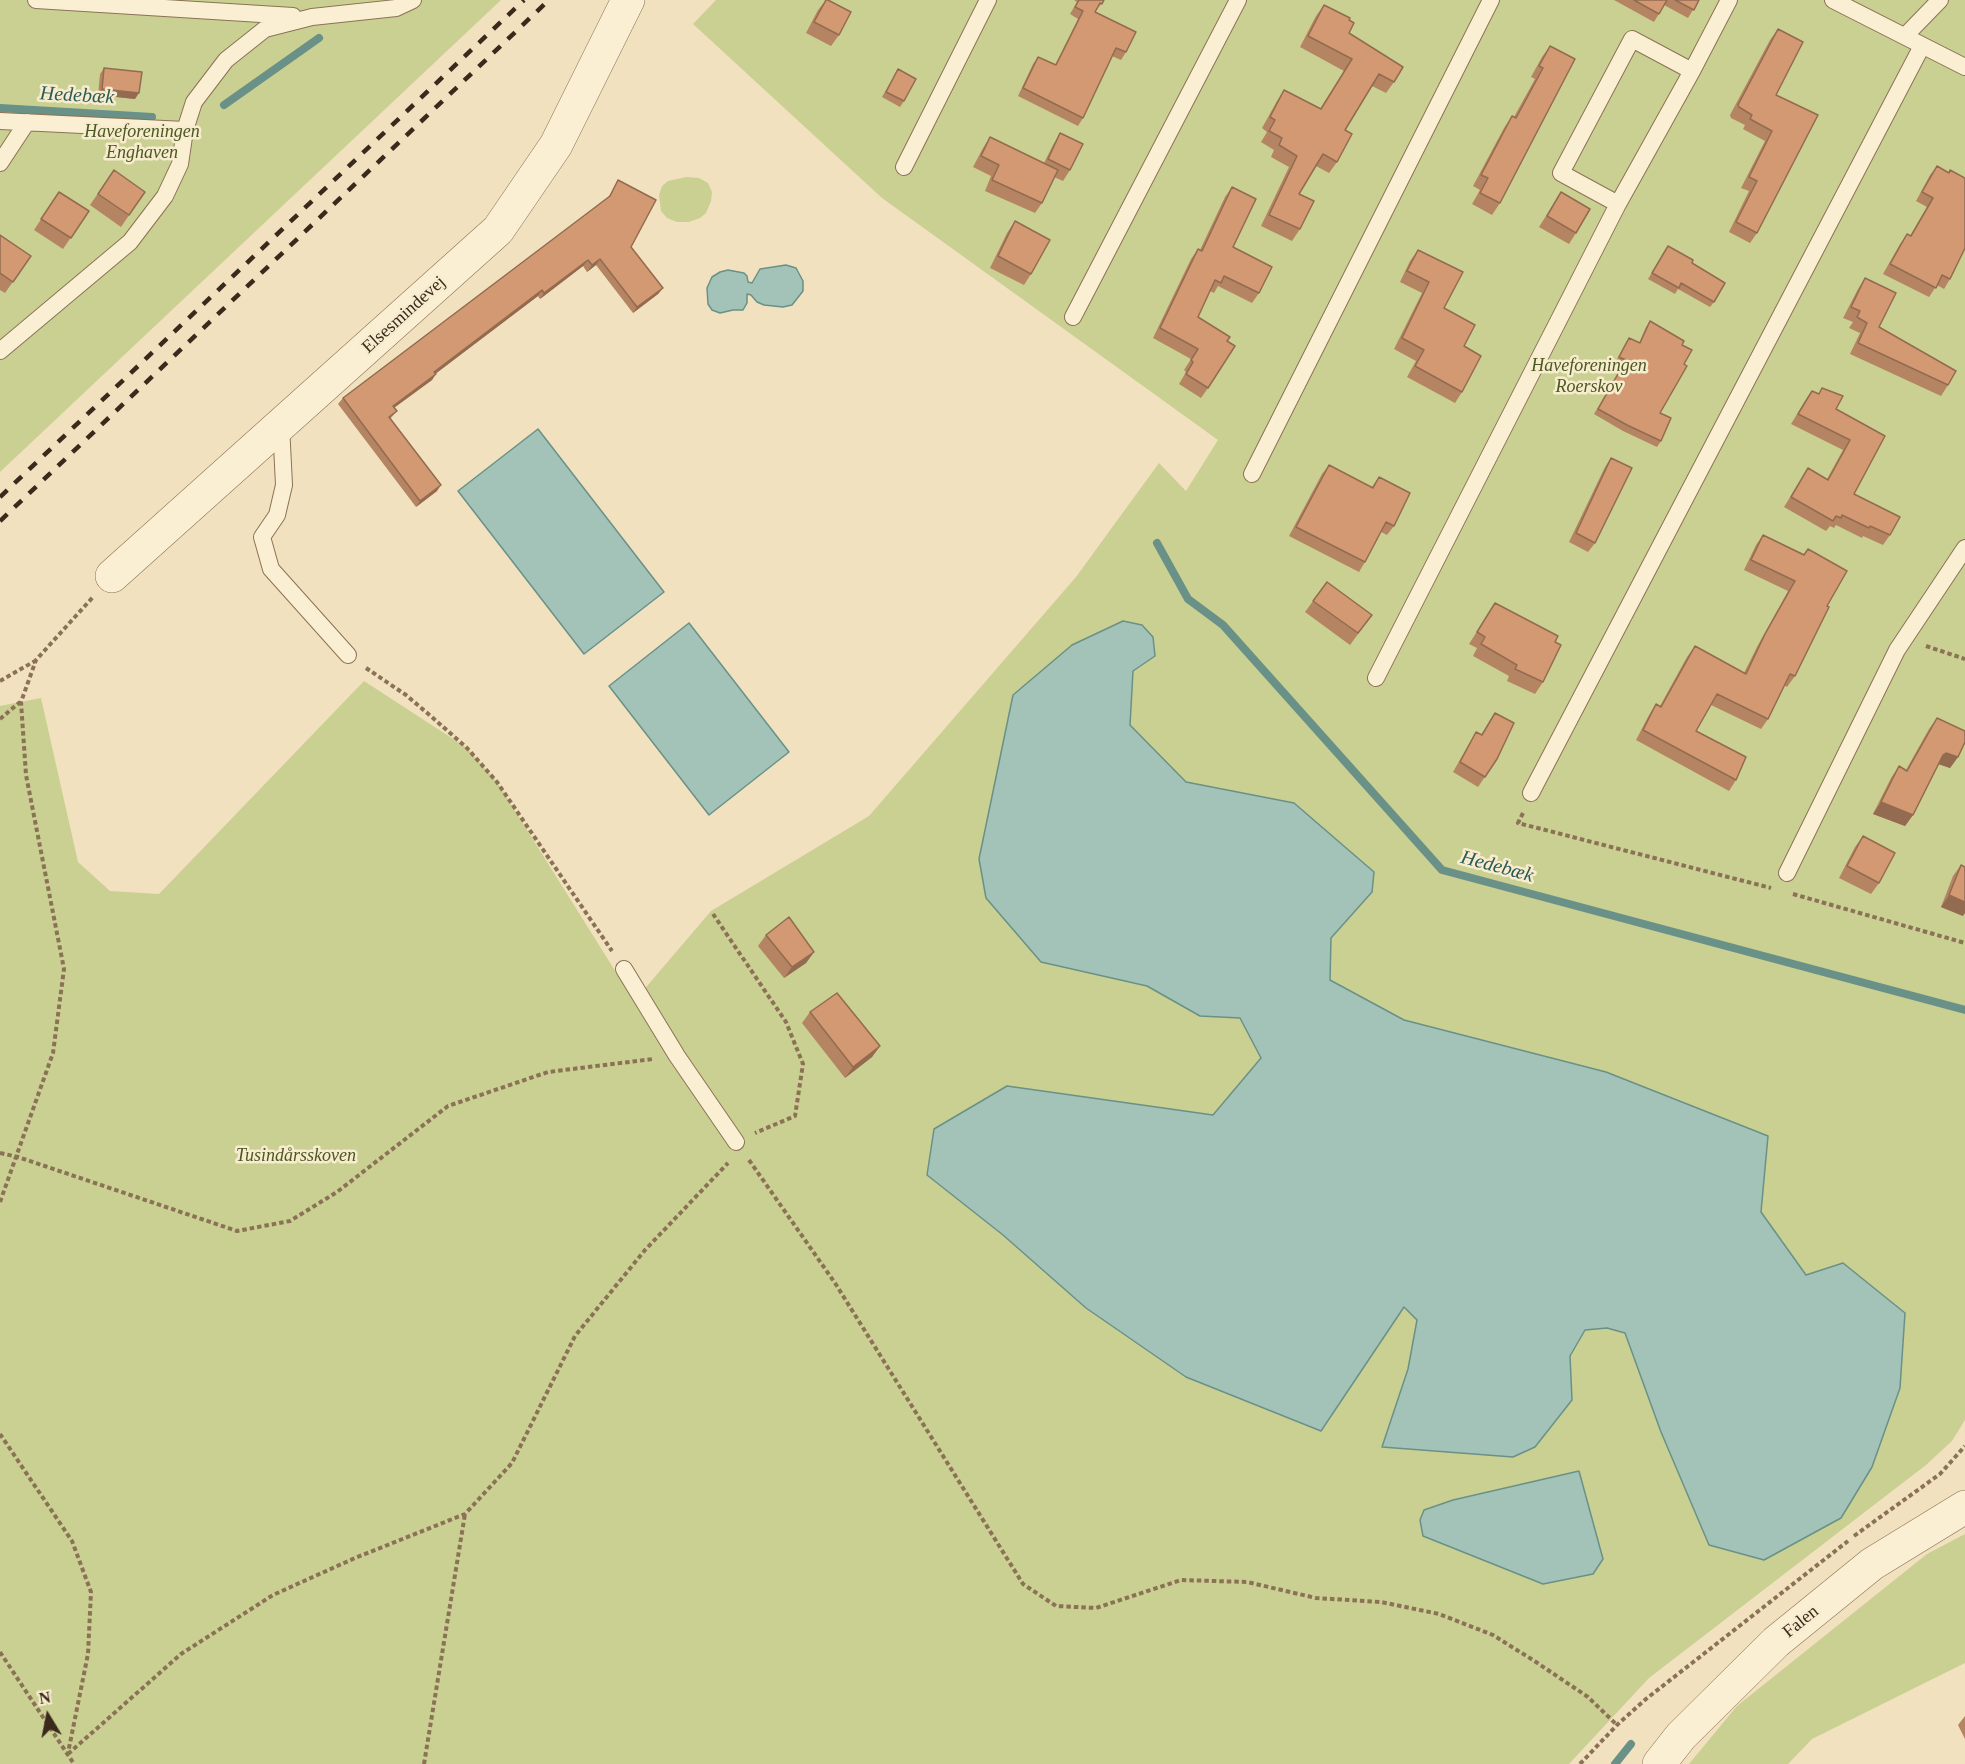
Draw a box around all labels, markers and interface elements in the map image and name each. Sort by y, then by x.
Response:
water label: Hedebæk [39,82,115,110]
park label: Haveforeningen Enghaven [84,121,200,164]
street label: Elsesmindevej [358,272,450,358]
park label: Haveforeningen Roerskov [1531,355,1647,398]
water label: Hedebæk [1458,846,1536,888]
park label: Tusindårsskoven [236,1145,356,1167]
street label: Falen [1779,1601,1823,1643]
north arrow [18,1686,78,1746]
text: N [38,1688,52,1707]

